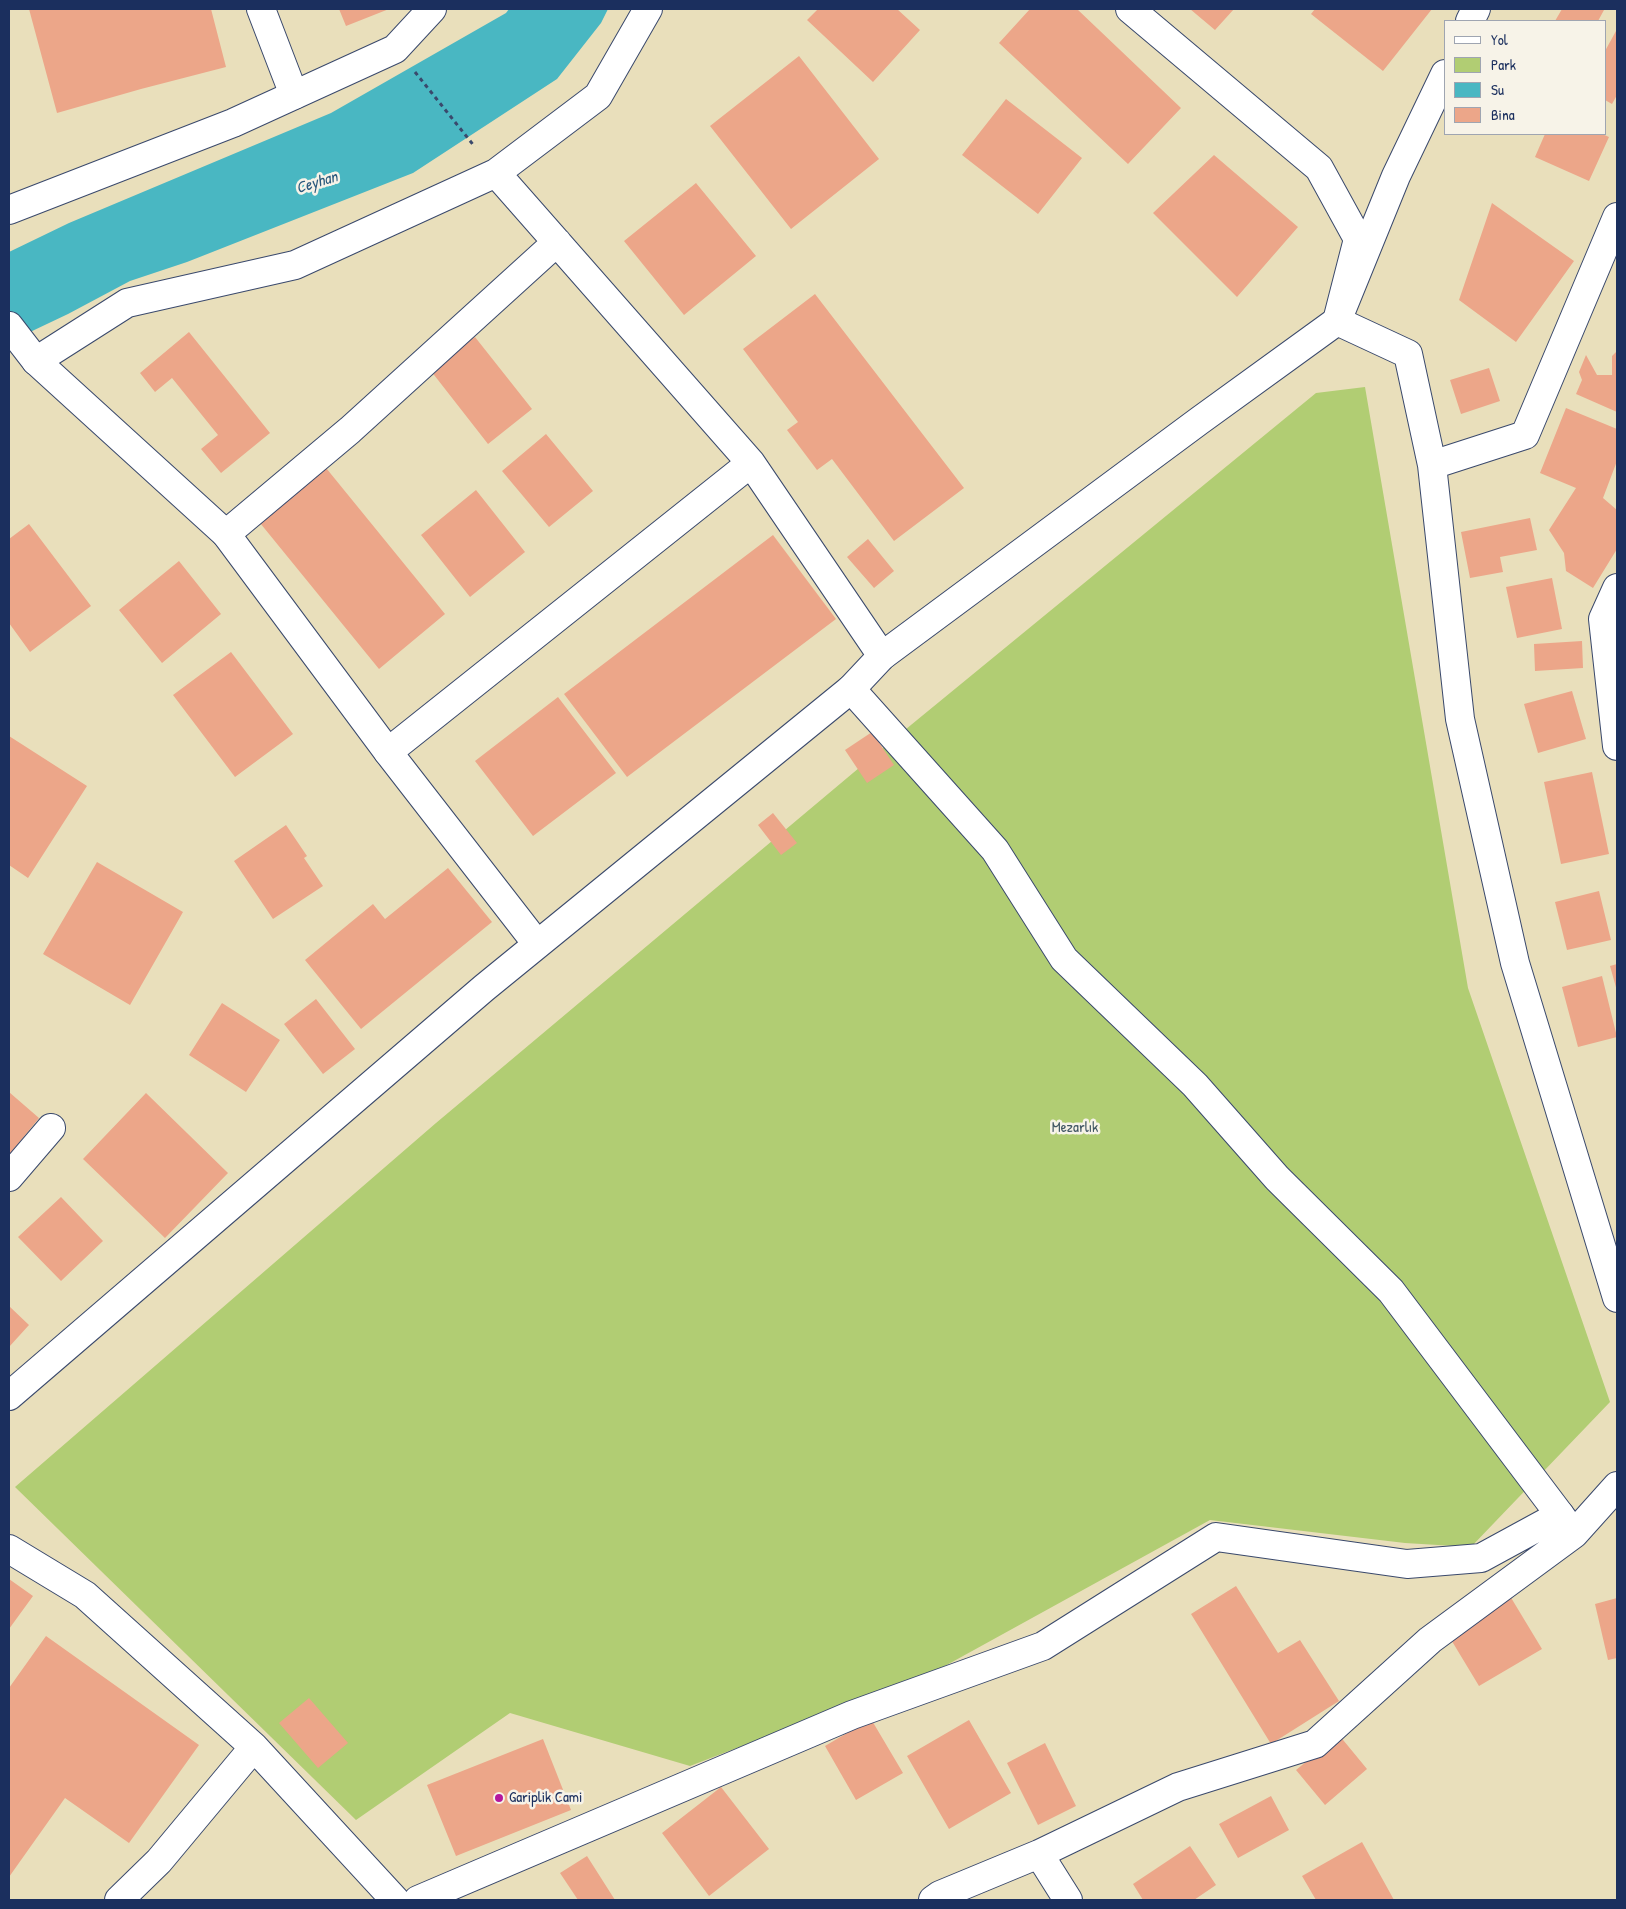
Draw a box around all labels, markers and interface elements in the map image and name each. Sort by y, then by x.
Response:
legend [1444,20,1606,135]
text: Yol [1491,29,1508,50]
text: Park [1491,54,1516,75]
text: Su [1491,79,1504,100]
text: Bina [1491,104,1515,125]
water label: Ceyhan [294,168,340,198]
park label: Mezarlık [1052,1119,1098,1137]
place label: Gariplik Cami [509,1789,582,1807]
marker: Gariplik Cami [493,1792,505,1804]

